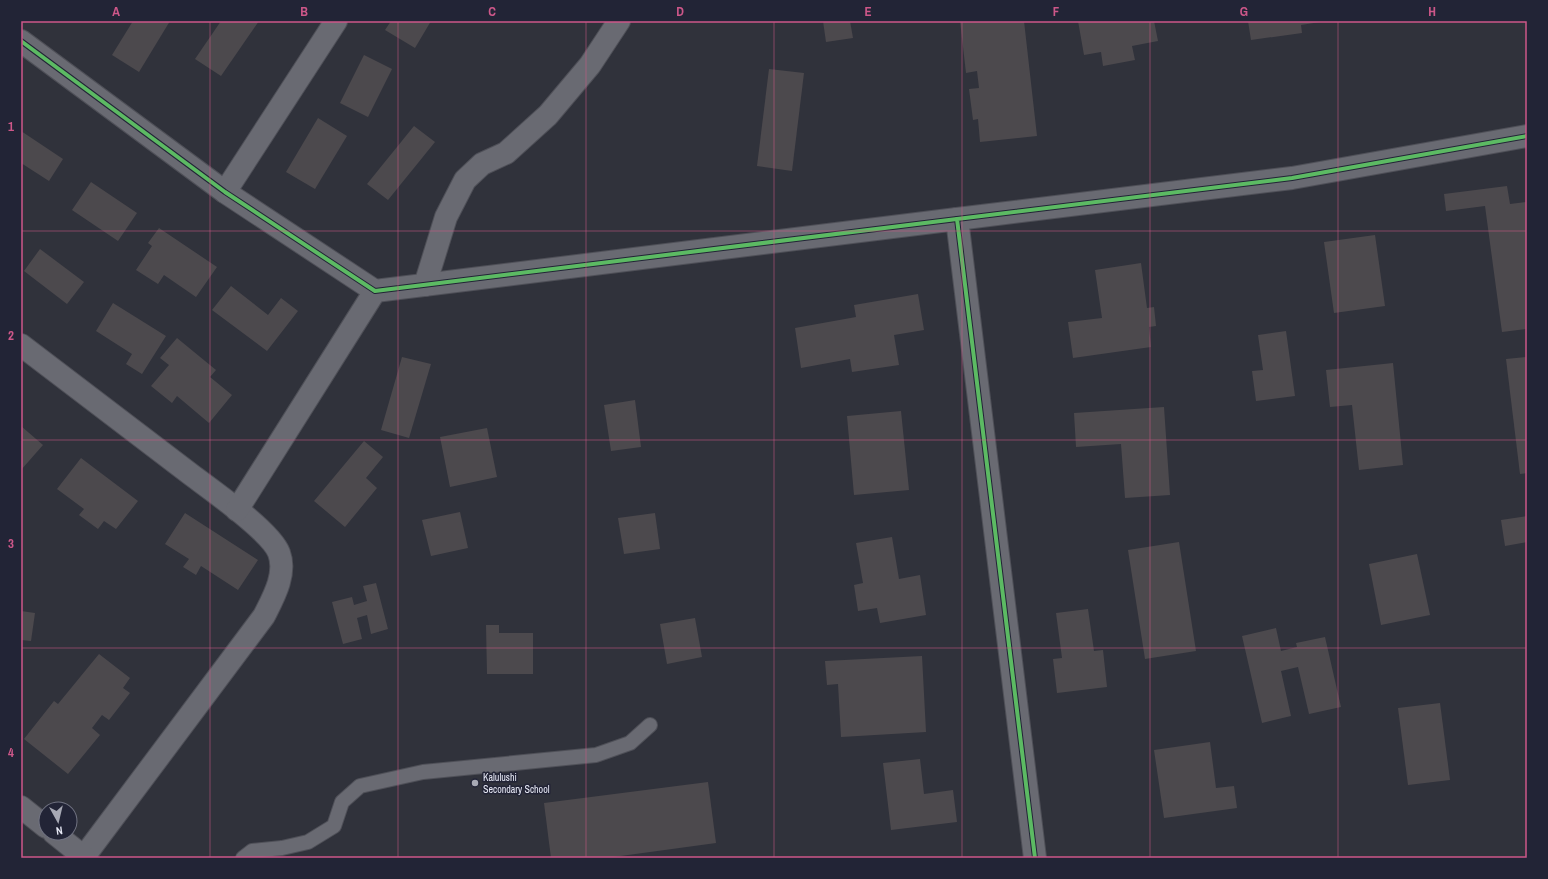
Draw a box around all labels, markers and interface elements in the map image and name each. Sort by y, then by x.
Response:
text: A [112,3,120,20]
text: B [300,3,308,20]
text: C [488,3,496,20]
text: D [676,3,684,20]
text: E [864,3,872,20]
text: F [1053,3,1060,20]
text: G [1240,3,1248,20]
text: H [1428,3,1436,20]
text: 1 [8,118,14,135]
text: 2 [8,327,14,344]
text: 3 [8,535,14,552]
text: 4 [8,744,14,761]
place label: Kalulushi Secondary School [483,771,550,796]
marker: Kalulushi Secondary School [470,778,480,788]
north arrow [38,801,78,841]
text: N [55,824,64,838]

